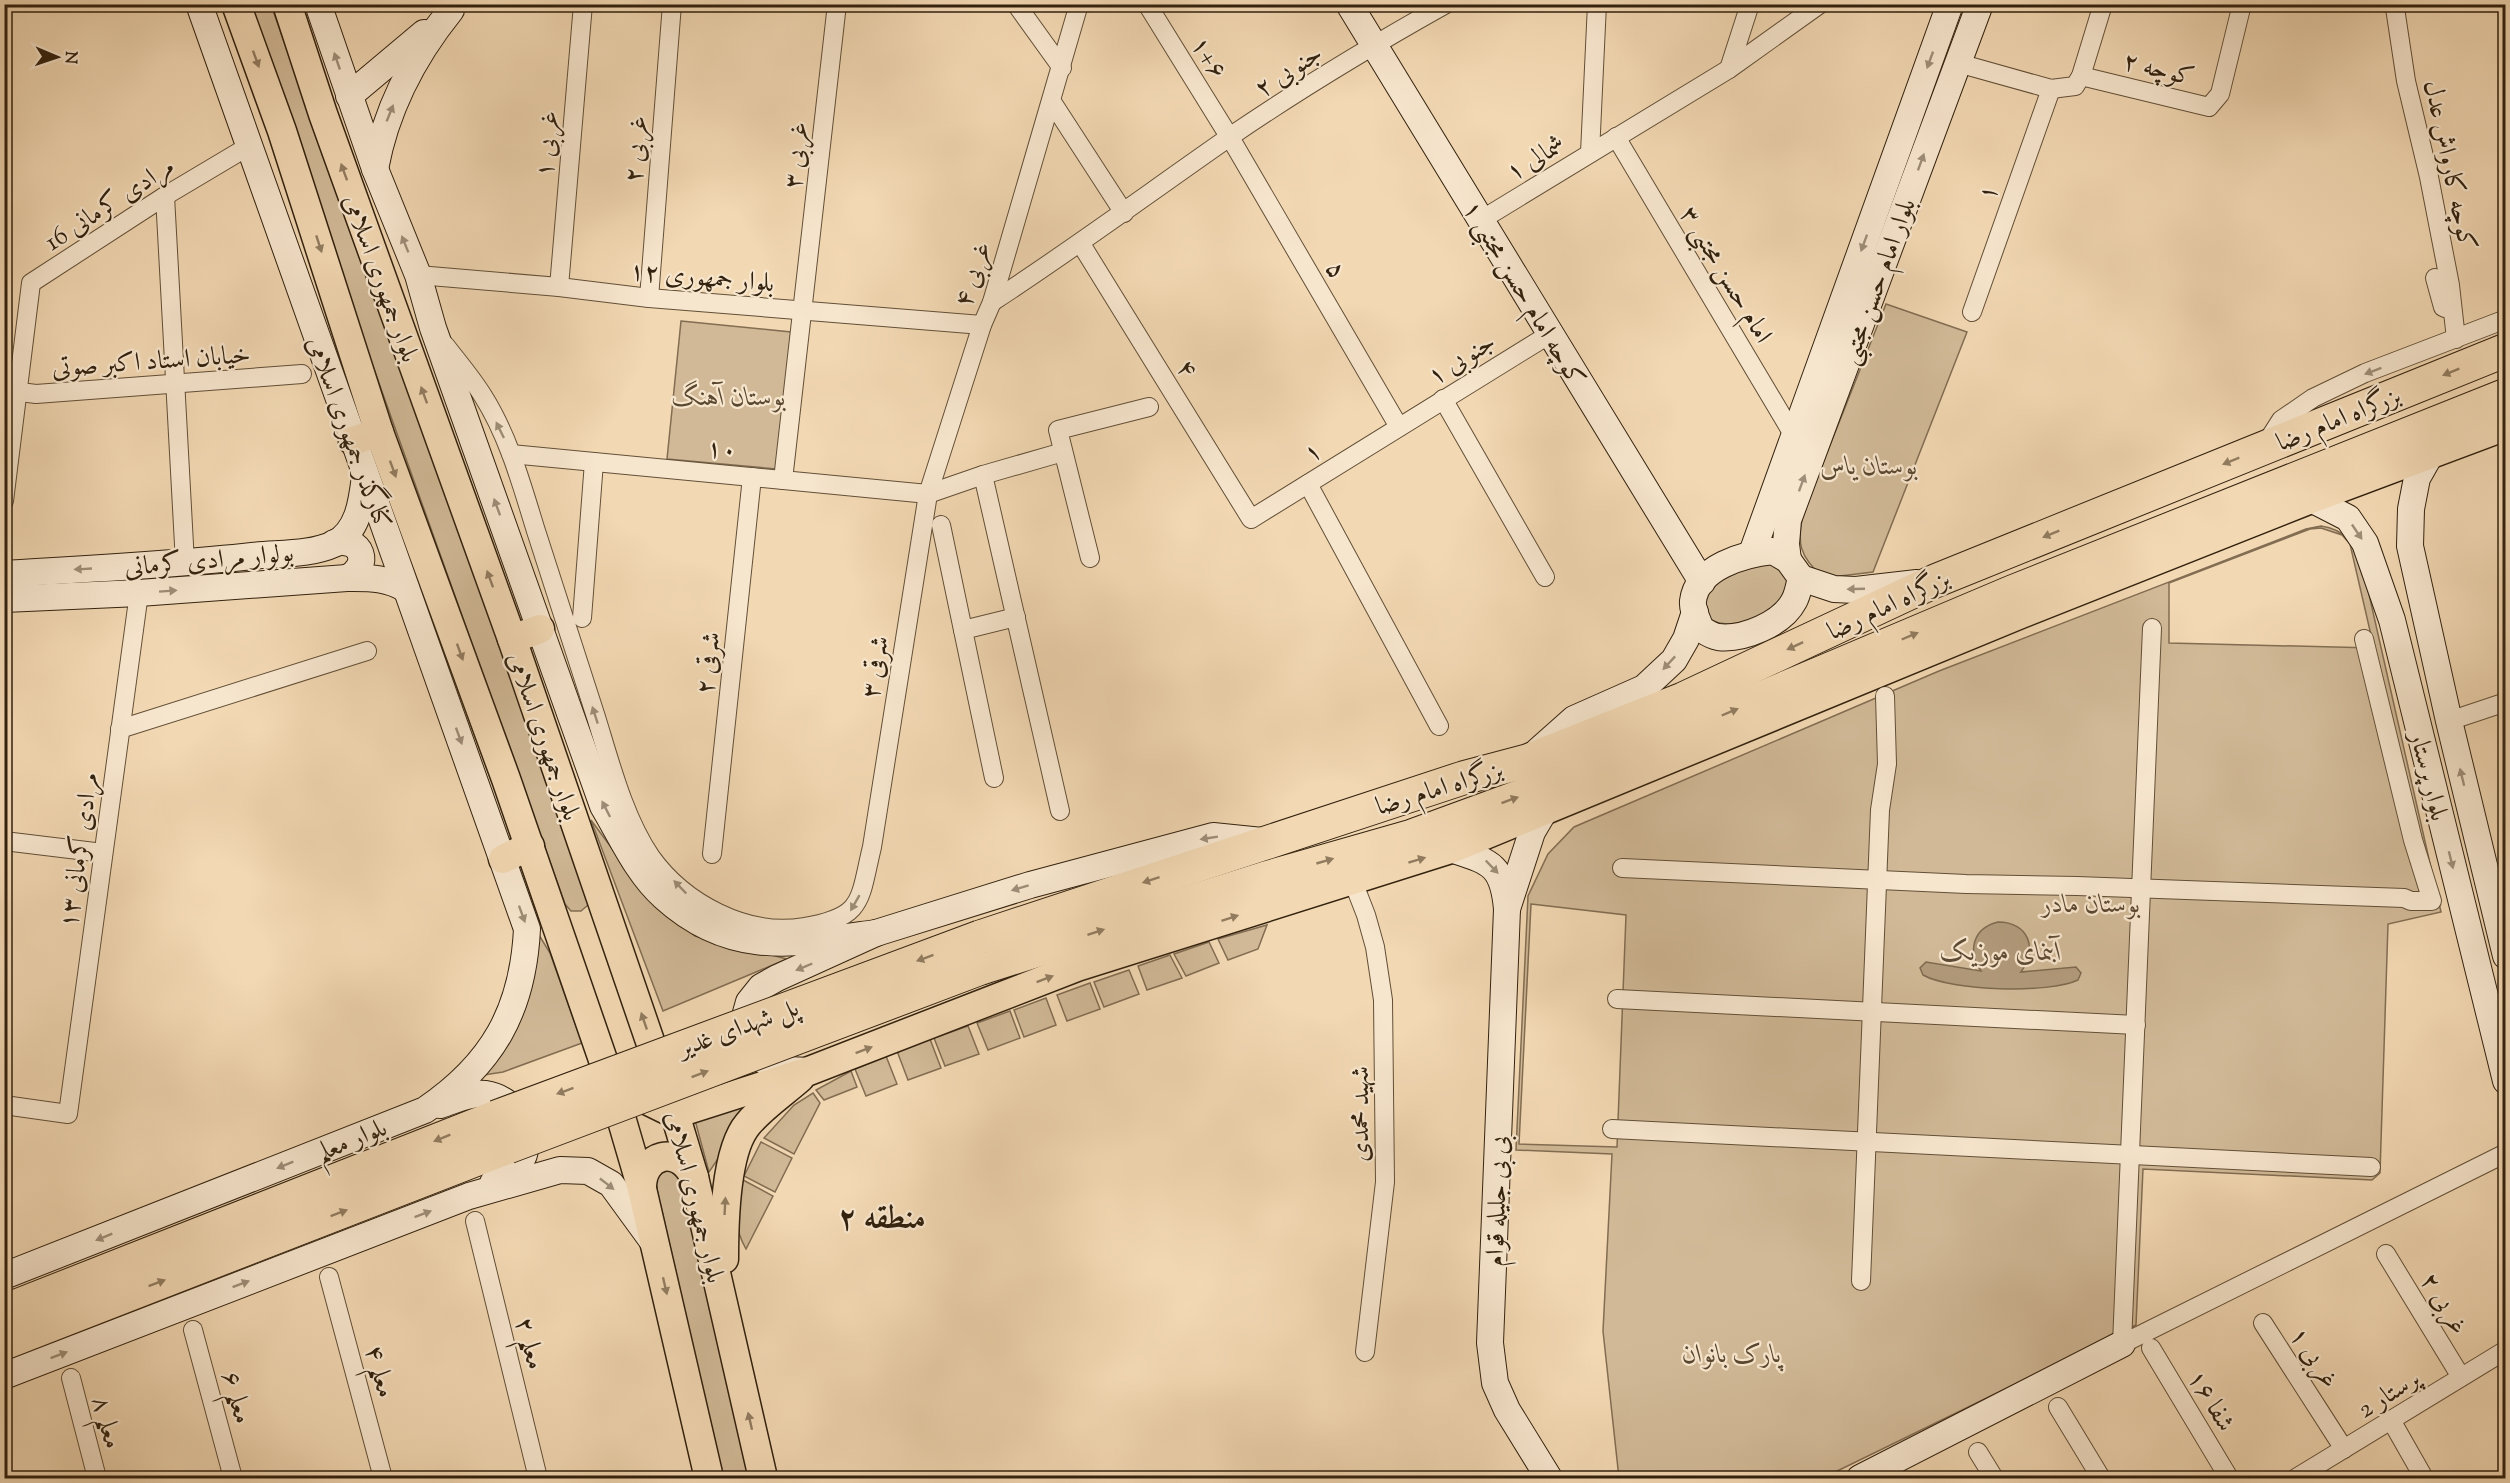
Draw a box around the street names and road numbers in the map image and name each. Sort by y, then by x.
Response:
street label: ۱+۶ [1180,30,1235,87]
street label: ۲ جنوبی [1248,36,1331,108]
street label: کوچه ۲ [2119,44,2198,97]
street label: کوچه کارواش عدل [2412,77,2485,254]
street label: ۱ غربی [527,109,570,179]
street label: ۲ غربی [616,114,659,184]
street label: ۳ غربی [776,120,819,190]
street label: ۱ شمالی [1500,127,1573,191]
street label: مرادی کرمانی 16 [38,149,183,261]
street label: ۱ [1969,179,2009,206]
street label: بلوار جمهوری اسلامی [332,190,427,368]
street label: بلوار امام حسن مجتبی [1832,193,1928,371]
street label: کوچه امام حسن مجتبی ۱ [1451,194,1593,395]
street label: امام حسن مجتبی ۳ [1668,200,1780,352]
street label: ۴ غربی [946,237,1003,312]
street label: بلوار جمهوری ۱۲ [628,254,776,303]
street label: ۵ [1315,254,1355,286]
street label: ۱ جنوبی [1421,325,1504,396]
street label: کنارگذر جمهوری اسلامی [296,331,401,534]
street label: خیابان استاد اکبر صوتی [50,337,252,388]
street label: ۴ [1166,353,1206,386]
street label: بزرگراه امام رضا [2271,377,2408,464]
street label: ۱۰ [705,431,739,470]
street label: ۱‍ [1297,433,1330,473]
street label: بولوار مرادی کرمانی [123,536,296,587]
street label: بزرگراه امام رضا [1821,561,1958,653]
street label: ۲ شرقی [688,630,731,696]
street label: ۳ شرقی [853,634,900,701]
street label: بلوار جمهوری اسلامی [496,648,589,826]
street label: بلوار پرستار [2398,725,2457,825]
street label: بزرگراه امام رضا [1371,751,1509,828]
street label: مرادی کرمانی ۱۳ [51,770,110,931]
street label: پل شهدای غدیر [670,990,805,1069]
street label: شهید محمدی [1343,1066,1380,1162]
street label: بلوار جمهوری اسلامی [654,1108,733,1287]
street label: بلوار معلم [311,1110,395,1177]
street label: بی بی جلیله قوام [1478,1134,1521,1267]
street label: ۲ غربی [2410,1266,2476,1342]
street label: معلم ۲ [499,1313,553,1375]
street label: ۱ غربی [2279,1320,2347,1396]
street label: معلم ۴ [349,1341,403,1403]
street label: پرستار 2 [2351,1360,2430,1429]
street label: شفا ۱۶ [2177,1363,2243,1439]
street label: معلم ۶ [206,1367,260,1429]
street label: معلم ۸ [76,1392,130,1454]

